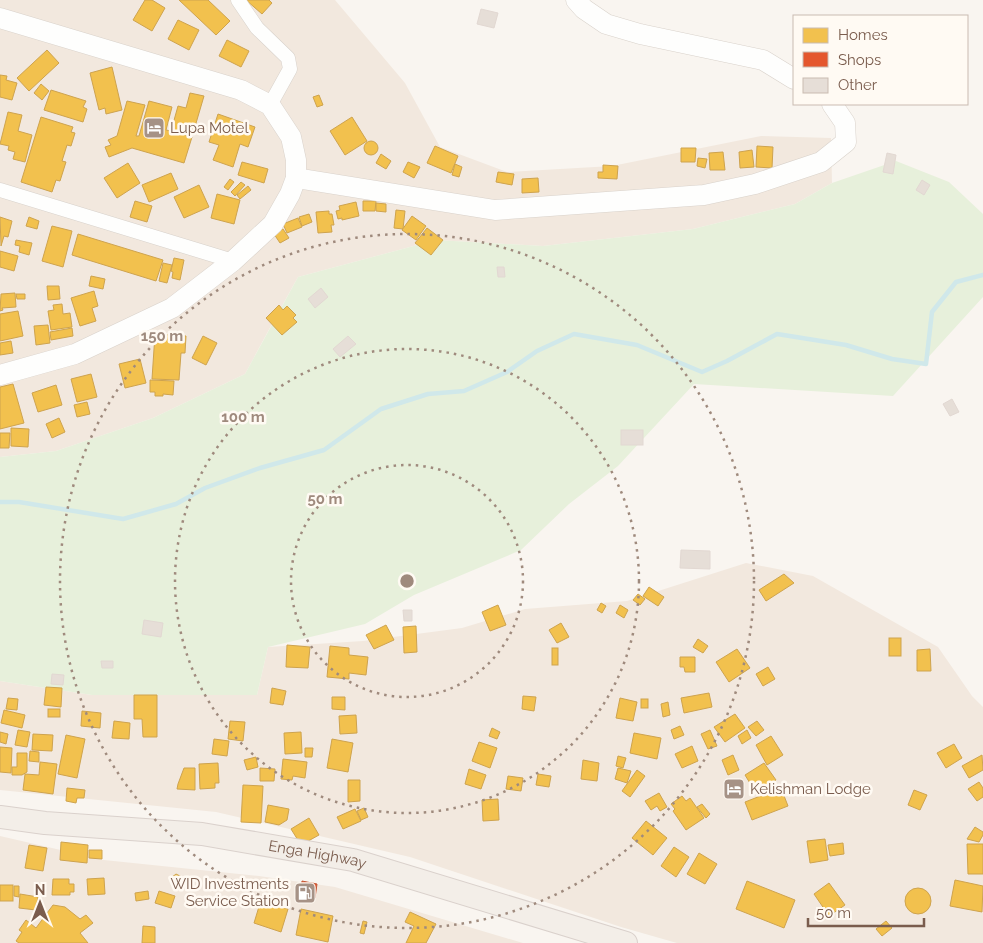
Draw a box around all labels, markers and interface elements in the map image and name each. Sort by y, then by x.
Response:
legend [793,15,968,105]
text: Homes [838,26,888,44]
text: Shops [838,51,881,69]
text: Other [838,76,878,94]
hotel icon: Lupa Motel [142,116,166,140]
place label: Lupa Motel [170,119,249,137]
text: 150 m [141,327,183,345]
text: 100 m [221,408,265,426]
text: 50 m [307,490,343,508]
centre of rings [398,572,416,590]
hotel icon: Kelishman Lodge [722,777,746,801]
place label: Kelishman Lodge [750,780,871,798]
street label: Enga Highway [267,837,369,873]
place label: WID Investments Service Station [170,875,289,910]
north arrow [15,878,65,928]
fuel station icon: WID Investments Service Station [293,881,317,905]
text: N [35,882,45,898]
scale bar [808,896,924,928]
text: 50 m [816,904,851,922]

